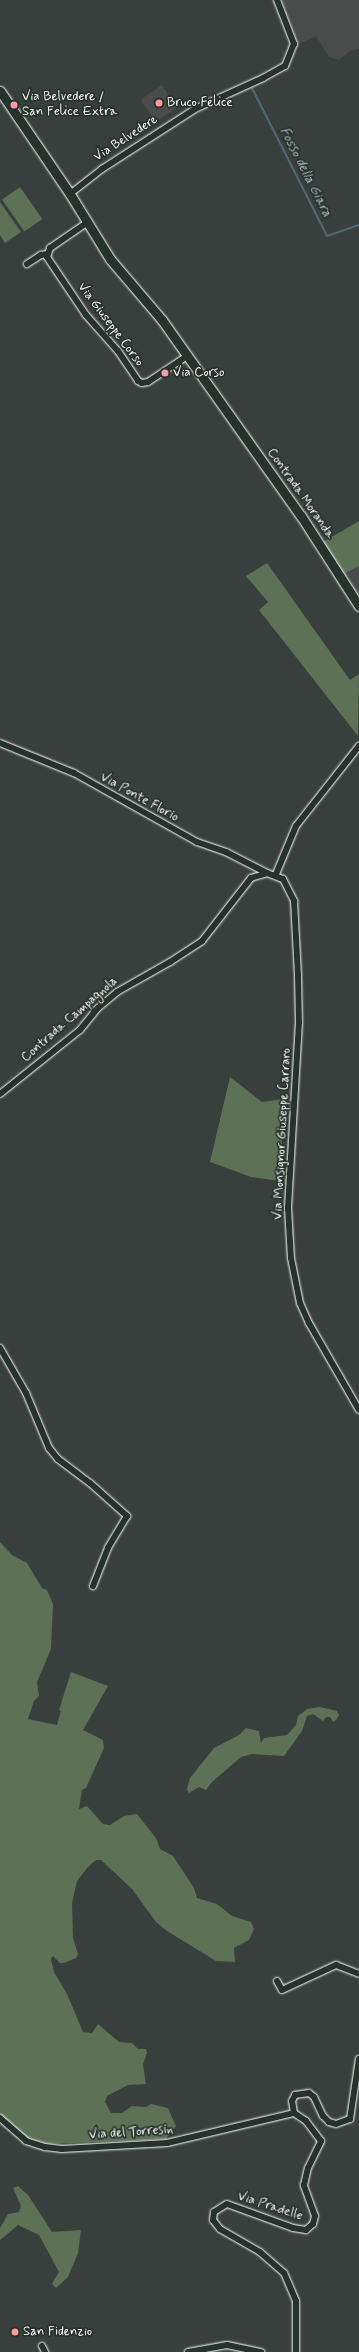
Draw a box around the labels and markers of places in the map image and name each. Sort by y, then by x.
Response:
place label: Via Belvedere / San Felice Extra [22,90,114,121]
place label: Bruco Felice [167,95,233,111]
marker: Bruco Felice [154,98,164,108]
marker: Via Belvedere / San Felice Extra [9,100,19,110]
place label: Via Corso [173,365,225,381]
marker: Via Corso [160,368,170,378]
place label: San Fidenzio [23,2324,95,2340]
marker: San Fidenzio [10,2327,20,2337]

